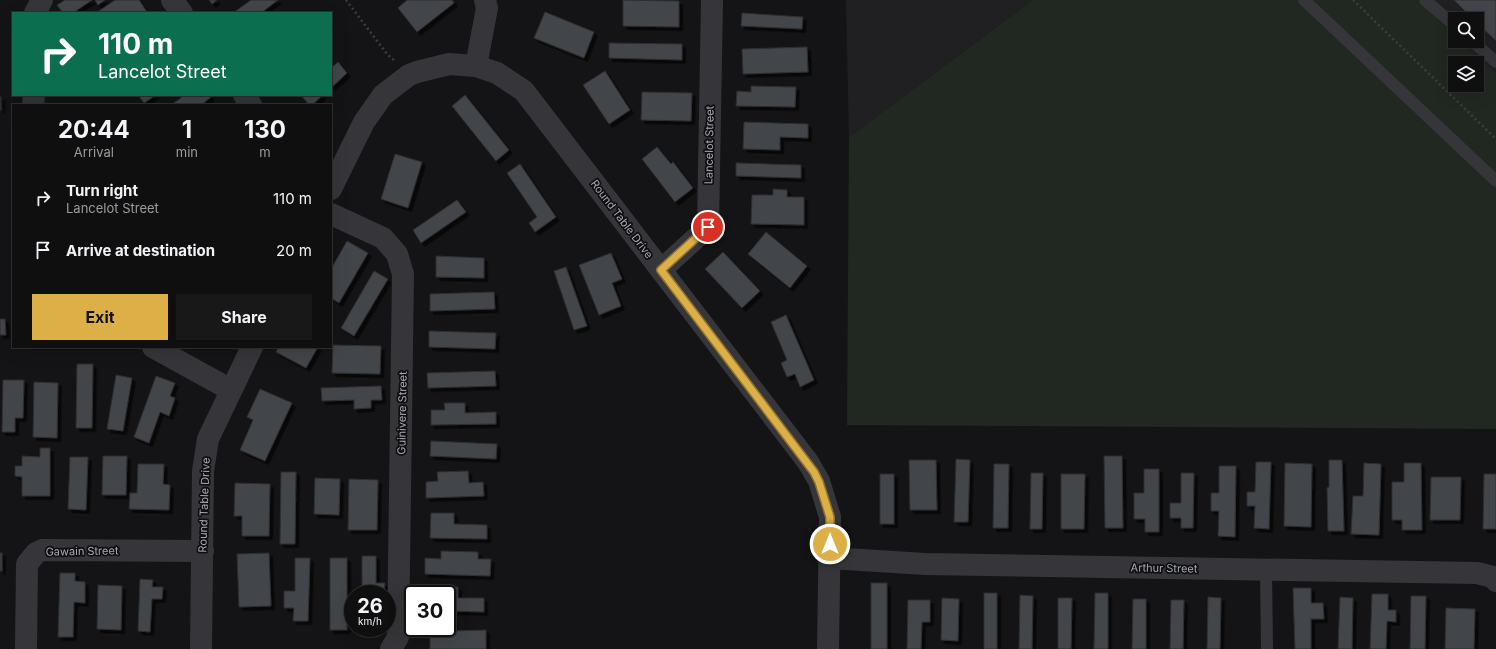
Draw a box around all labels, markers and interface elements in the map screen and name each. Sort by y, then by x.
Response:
map controls [1448,12,1484,92]
button: search [1448,12,1484,48]
text: 110 m [98,27,173,61]
icon: right [32,28,84,80]
button: layers [1448,56,1484,92]
text: Lancelot Street [98,61,227,82]
street label: Lancelot Street [701,105,717,184]
text: 20:44 [58,115,130,144]
text: 1 [182,115,192,144]
text: 130 [244,115,286,144]
text: Arrival [74,144,114,160]
text: min [176,144,198,160]
text: m [259,144,271,160]
street label: Round Table Drive [588,177,656,261]
text: Turn right [66,181,138,200]
icon: right [32,187,54,209]
text: 110 m [273,189,312,208]
text: Lancelot Street [66,200,159,216]
pin [691,210,725,244]
icon: arrive [697,216,719,238]
icon: arrive [32,239,54,261]
text: Arrive at destination [66,241,215,260]
text: 20 m [276,241,312,260]
button: Exit [32,294,168,340]
button: Share [176,294,312,340]
street label: Guinivere Street [394,371,410,455]
street label: Round Table Drive [195,457,213,553]
position arrow [809,523,851,565]
street label: Gawain Street [45,543,119,559]
street label: Arthur Street [1130,560,1198,576]
speed limit sign: 30 [404,585,456,637]
text: 26 [357,594,383,618]
text: km/h [358,615,382,627]

